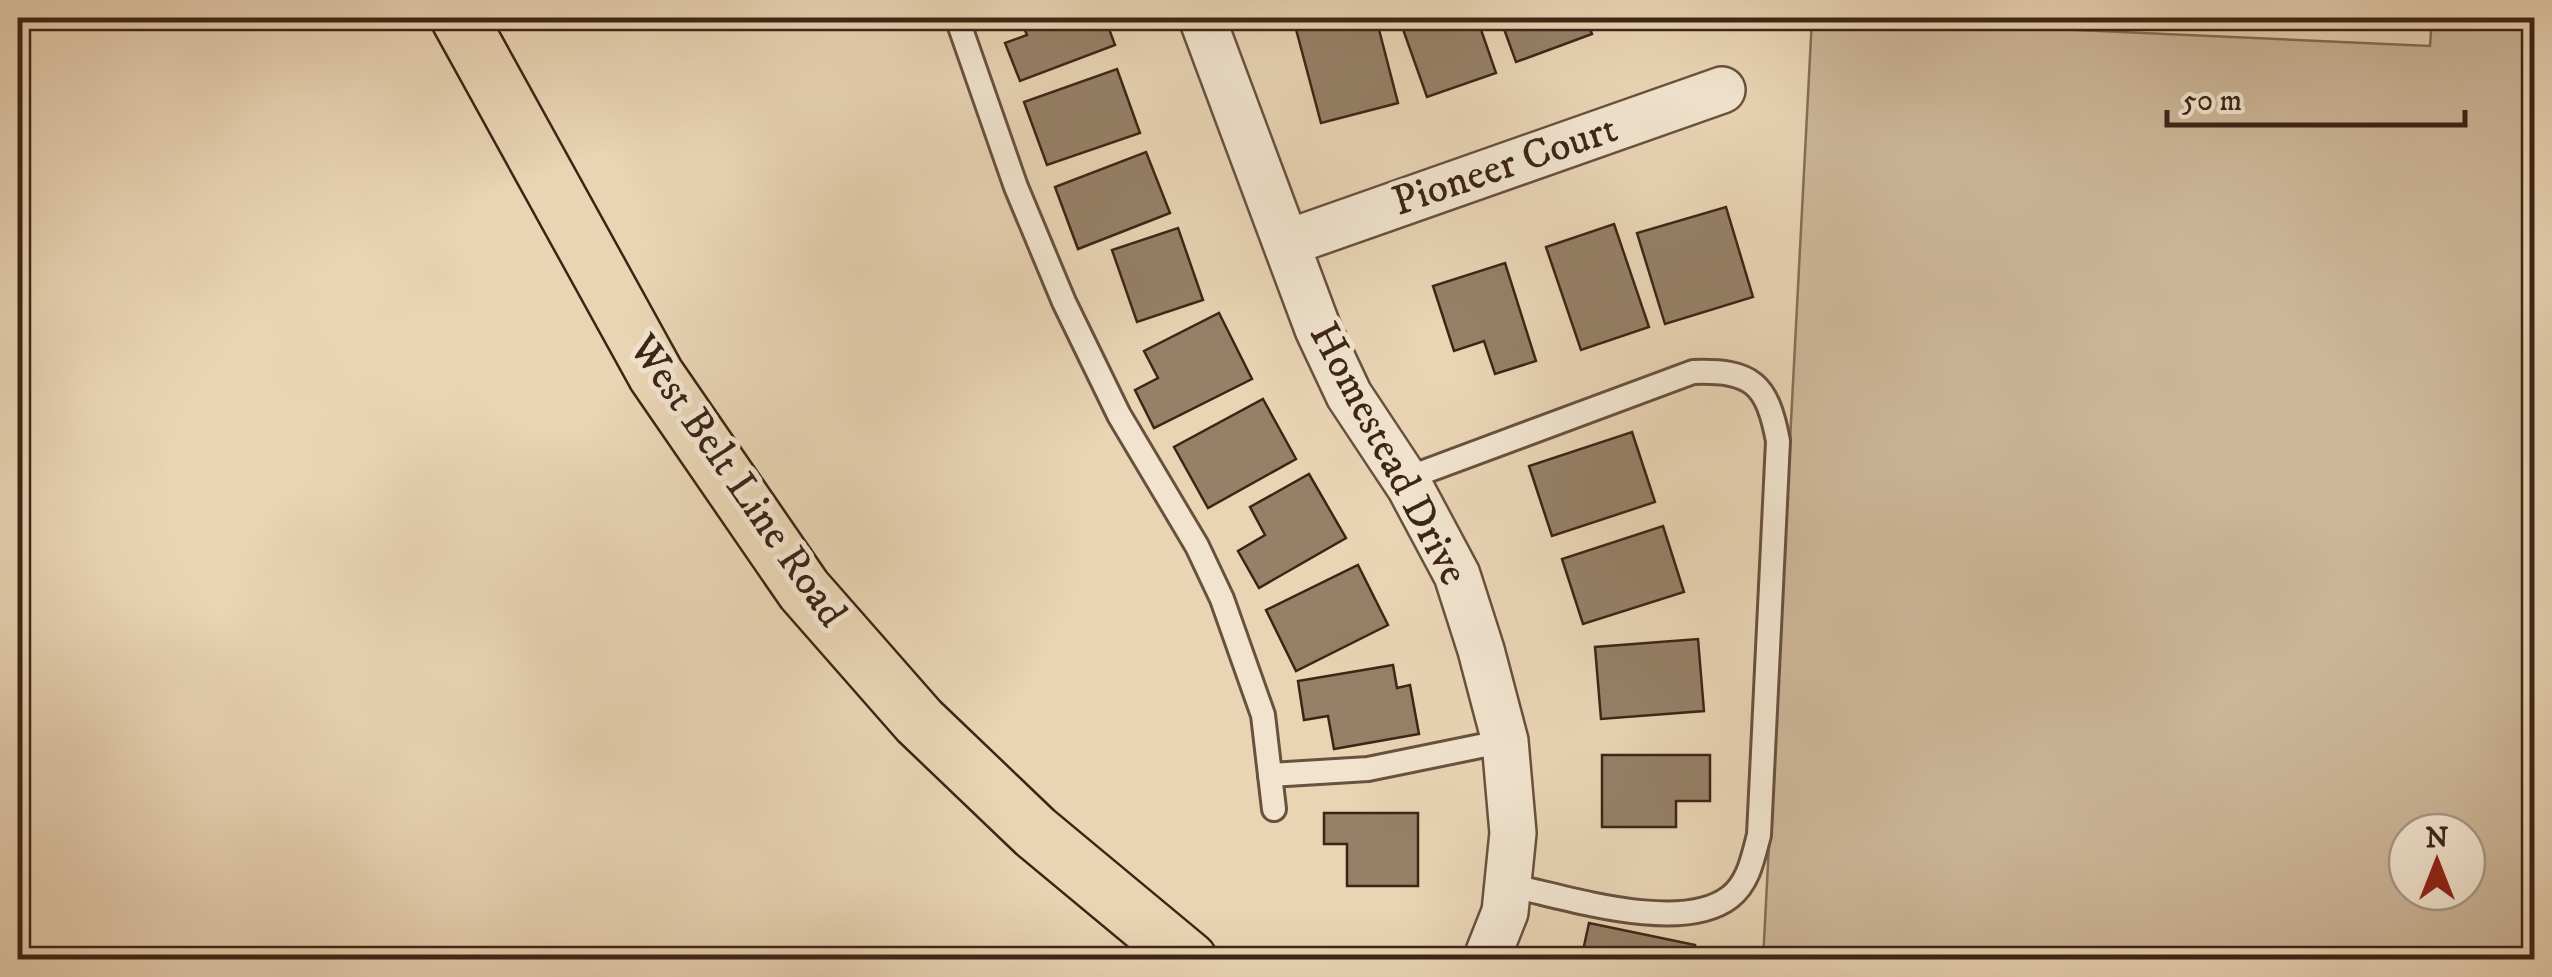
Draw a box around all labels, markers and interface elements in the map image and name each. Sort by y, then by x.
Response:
scale bar [2167,65,2464,127]
text: 50 m [2182,83,2242,120]
street label: Pioneer Court [1386,103,1624,229]
street label: Homestead Drive [1297,314,1479,594]
street label: West Belt Line Road [616,324,857,637]
north arrow [2387,812,2487,912]
text: N [2426,821,2449,856]

